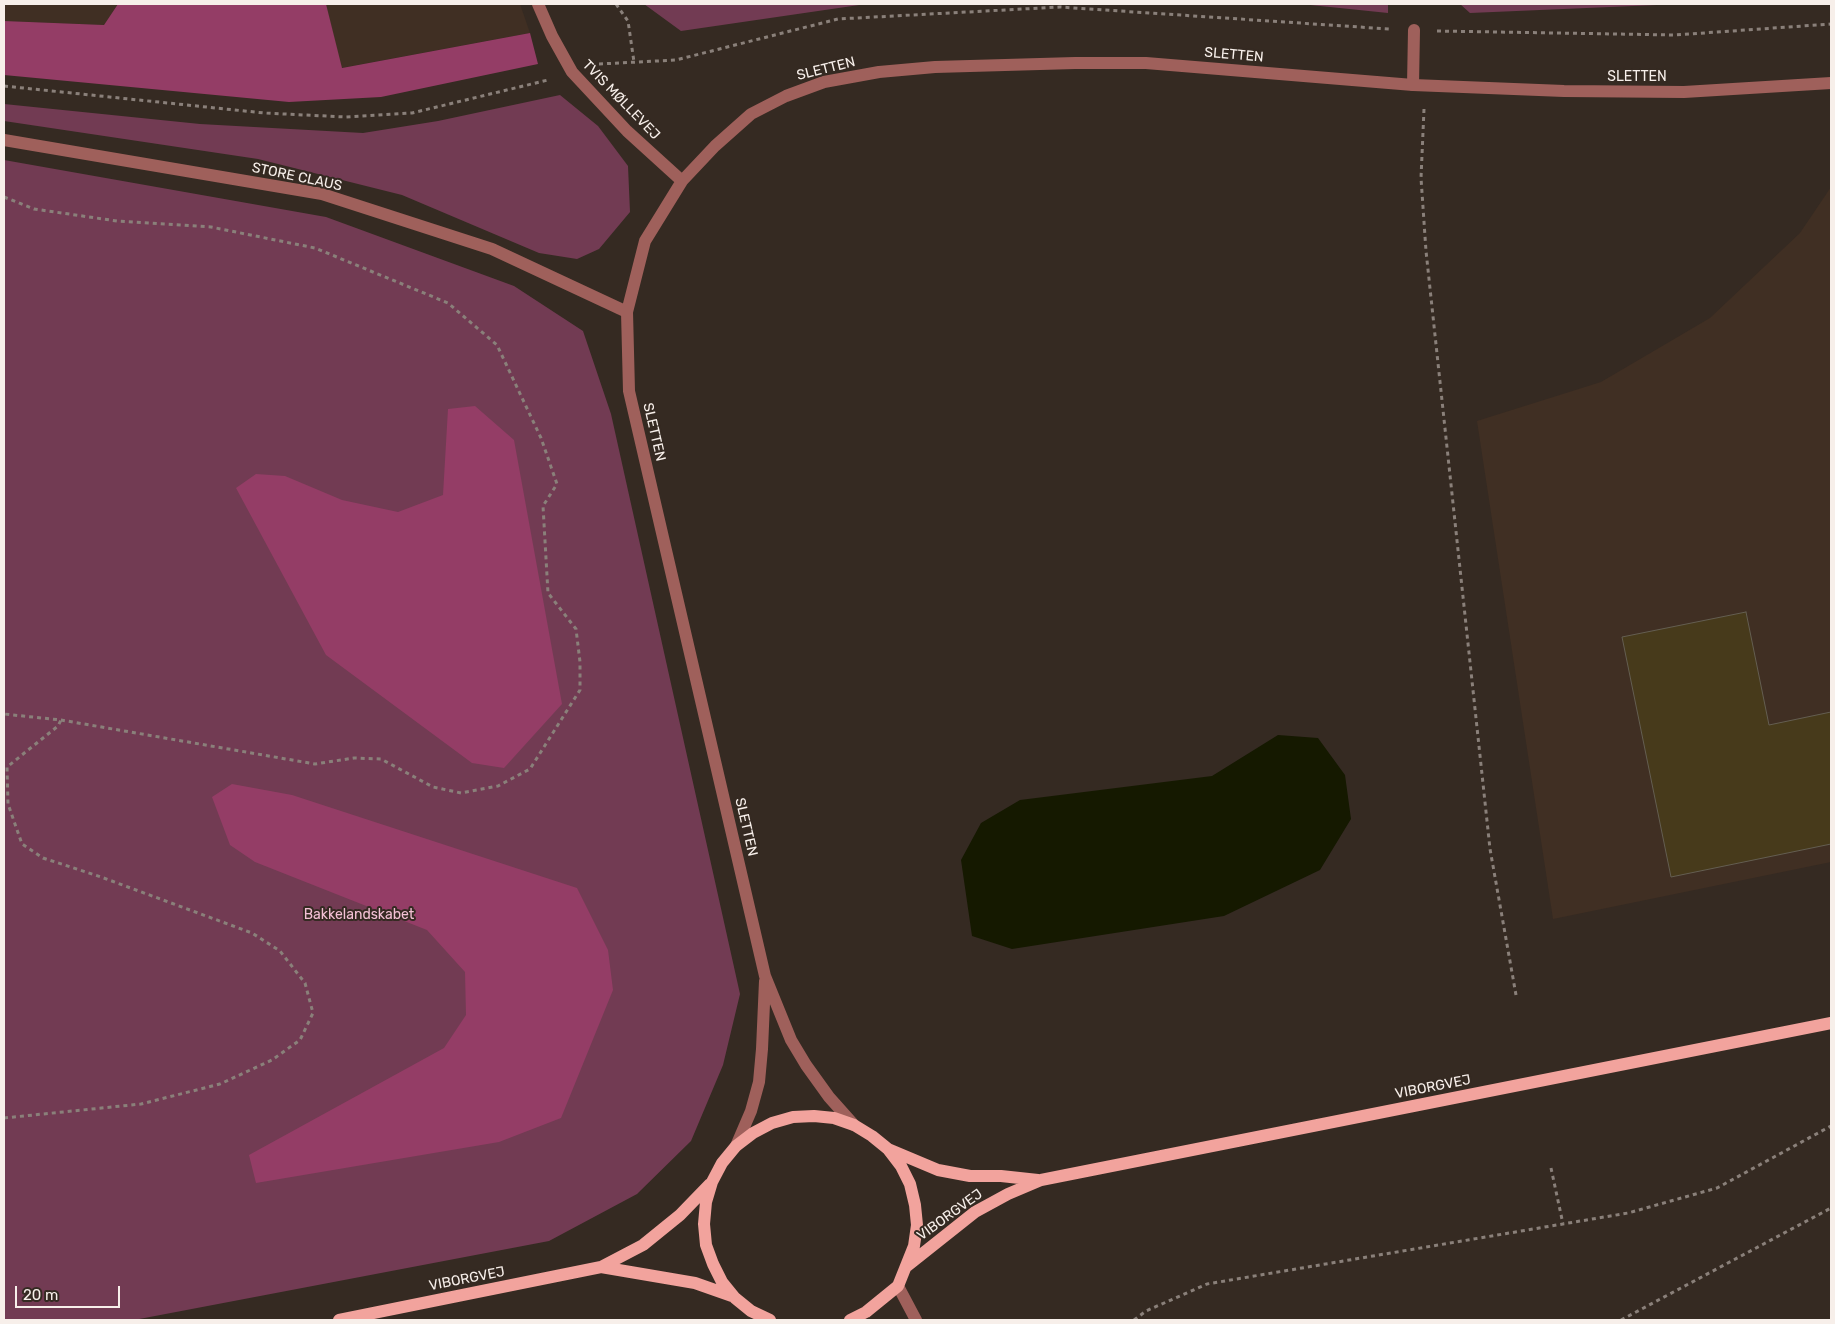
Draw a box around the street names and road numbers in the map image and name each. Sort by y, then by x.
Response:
street label: SLETTEN [1204,44,1264,66]
street label: SLETTEN [795,54,857,84]
street label: TVIS MØLLEVEJ [579,57,663,143]
street label: SLETTEN [1607,69,1667,85]
street label: STORE CLAUS [250,159,344,195]
street label: SLETTEN [639,401,669,463]
street label: SLETTEN [731,796,761,858]
street label: VIBORGVEJ [1394,1071,1472,1103]
street label: VIBORGVEJ [914,1186,986,1244]
street label: VIBORGVEJ [428,1263,506,1295]

